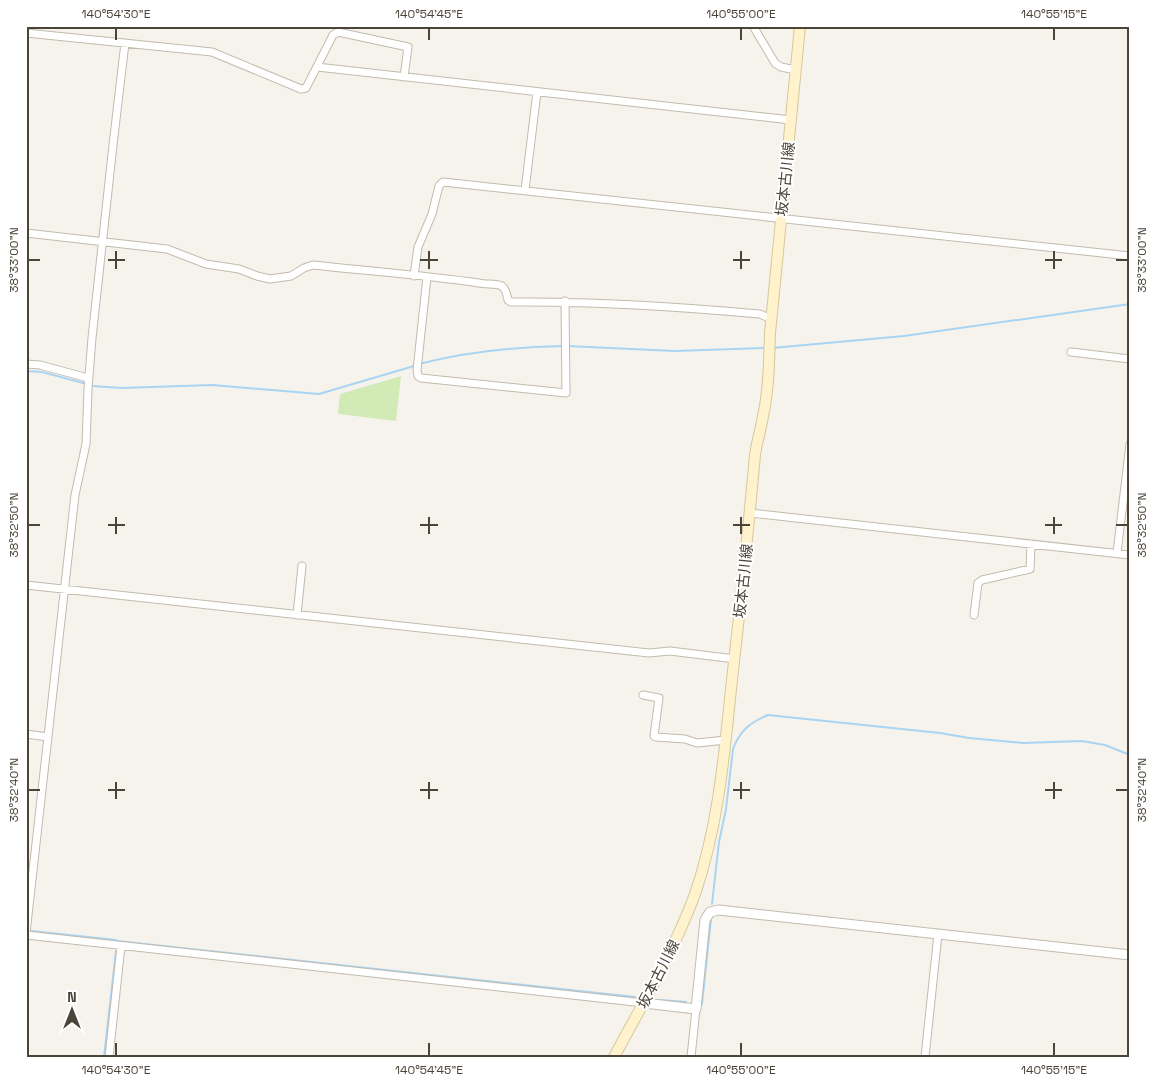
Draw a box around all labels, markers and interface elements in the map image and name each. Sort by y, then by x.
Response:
text: 140°54'30"E [82,6,151,22]
text: 140°54'45"E [395,6,463,22]
text: 140°55'00"E [706,6,776,22]
text: 140°55'15"E [1021,6,1087,22]
street label: 坂本古川線 [772,141,798,217]
text: 38°33'00"N [6,227,22,293]
text: 38°33'00"N [1134,227,1150,293]
text: 38°32'50"N [6,493,22,557]
text: 38°32'50"N [1134,493,1150,557]
street label: 坂本古川線 [730,543,756,619]
text: 38°32'40"N [6,758,22,822]
text: 38°32'40"N [1134,758,1150,822]
street label: 坂本古川線 [633,936,683,1012]
north arrow [48,986,98,1036]
text: N [67,988,77,1006]
text: 140°54'30"E [82,1062,151,1078]
text: 140°54'45"E [395,1062,463,1078]
text: 140°55'00"E [706,1062,776,1078]
text: 140°55'15"E [1021,1062,1087,1078]

